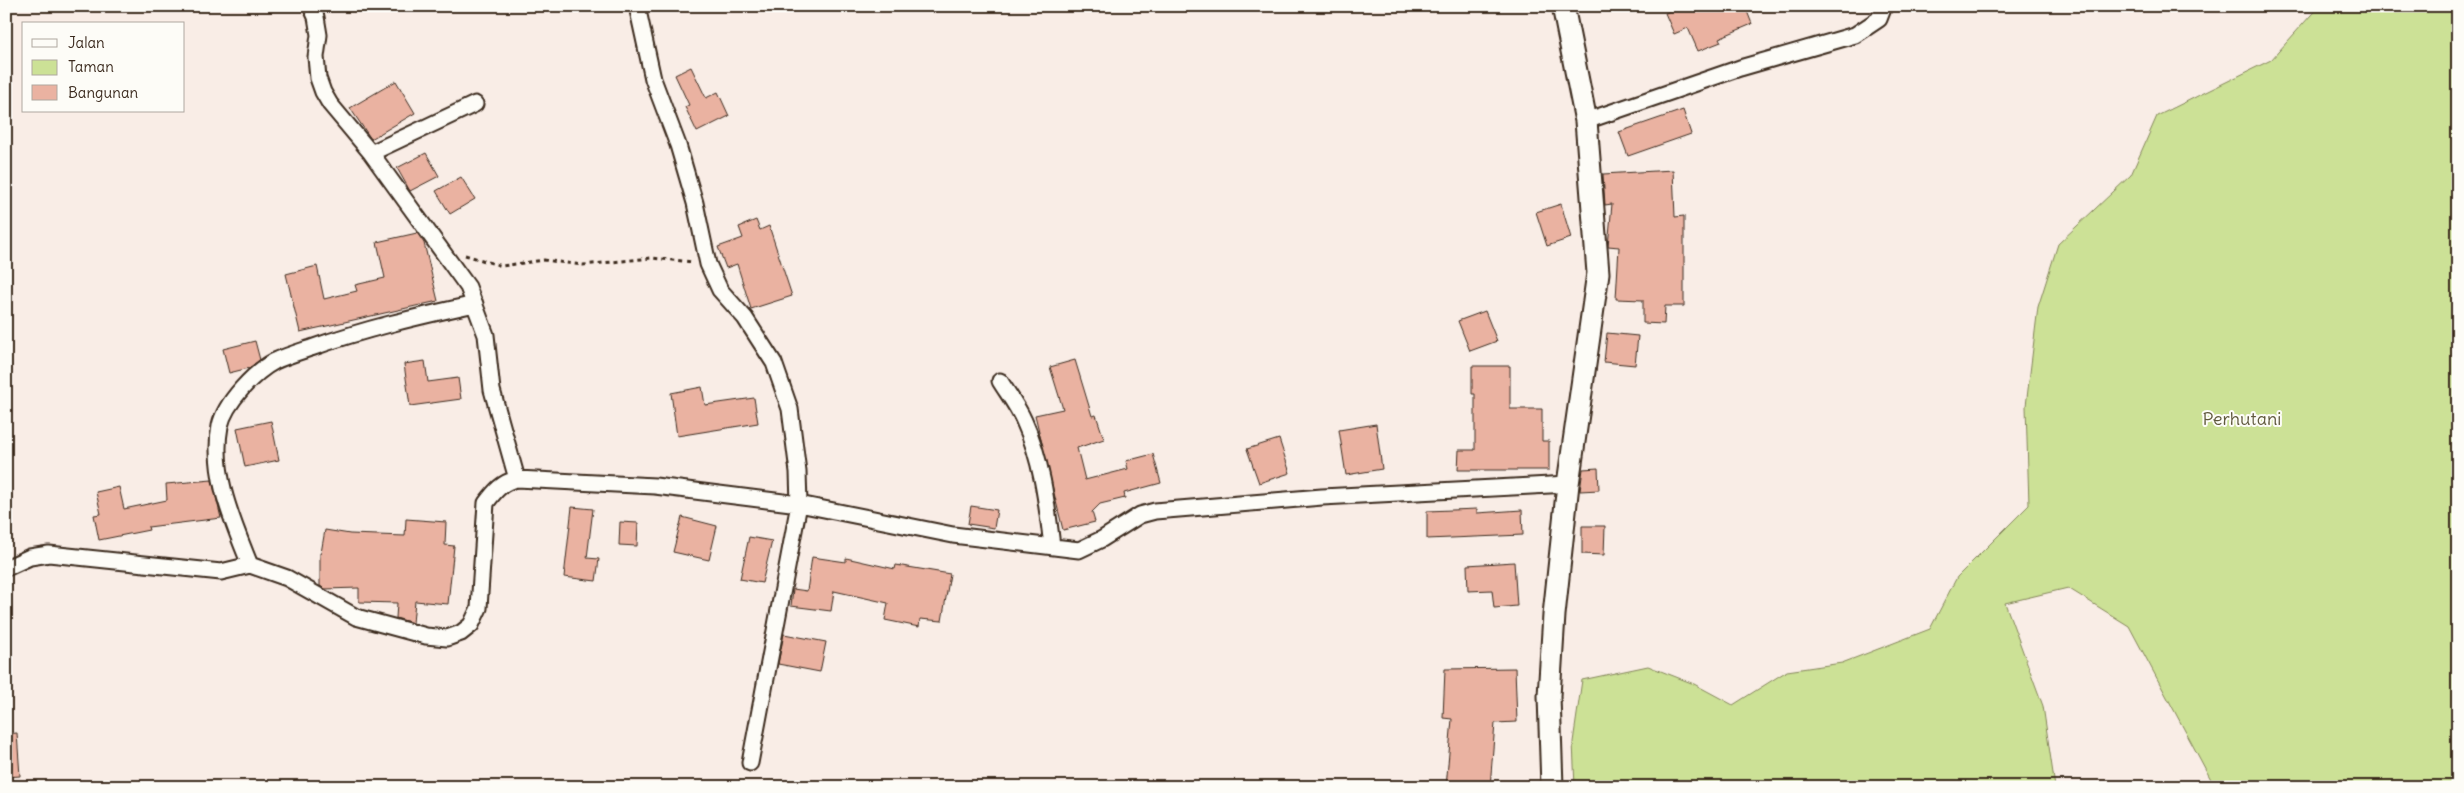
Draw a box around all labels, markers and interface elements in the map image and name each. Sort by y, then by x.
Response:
legend [22,22,185,112]
text: Jalan [68,33,105,52]
text: Taman [68,57,114,76]
text: Bangunan [68,83,138,102]
park label: Perhutani [2203,407,2281,430]

